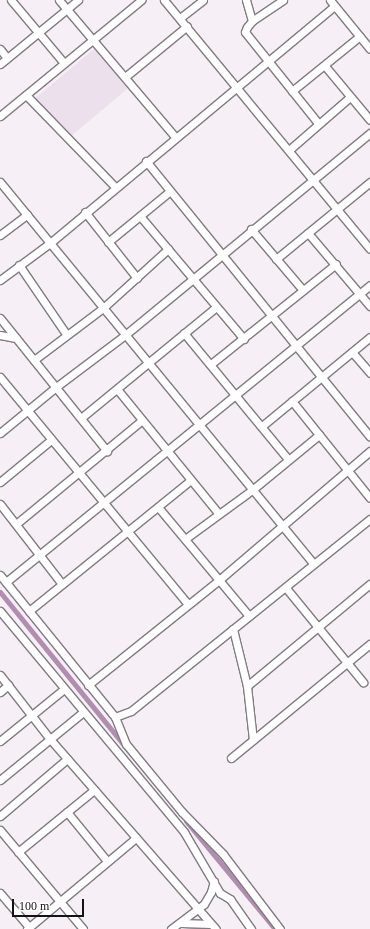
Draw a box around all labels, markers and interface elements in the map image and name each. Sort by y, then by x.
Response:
scale bar [14,891,86,917]
text: 100 m [19,899,49,913]

